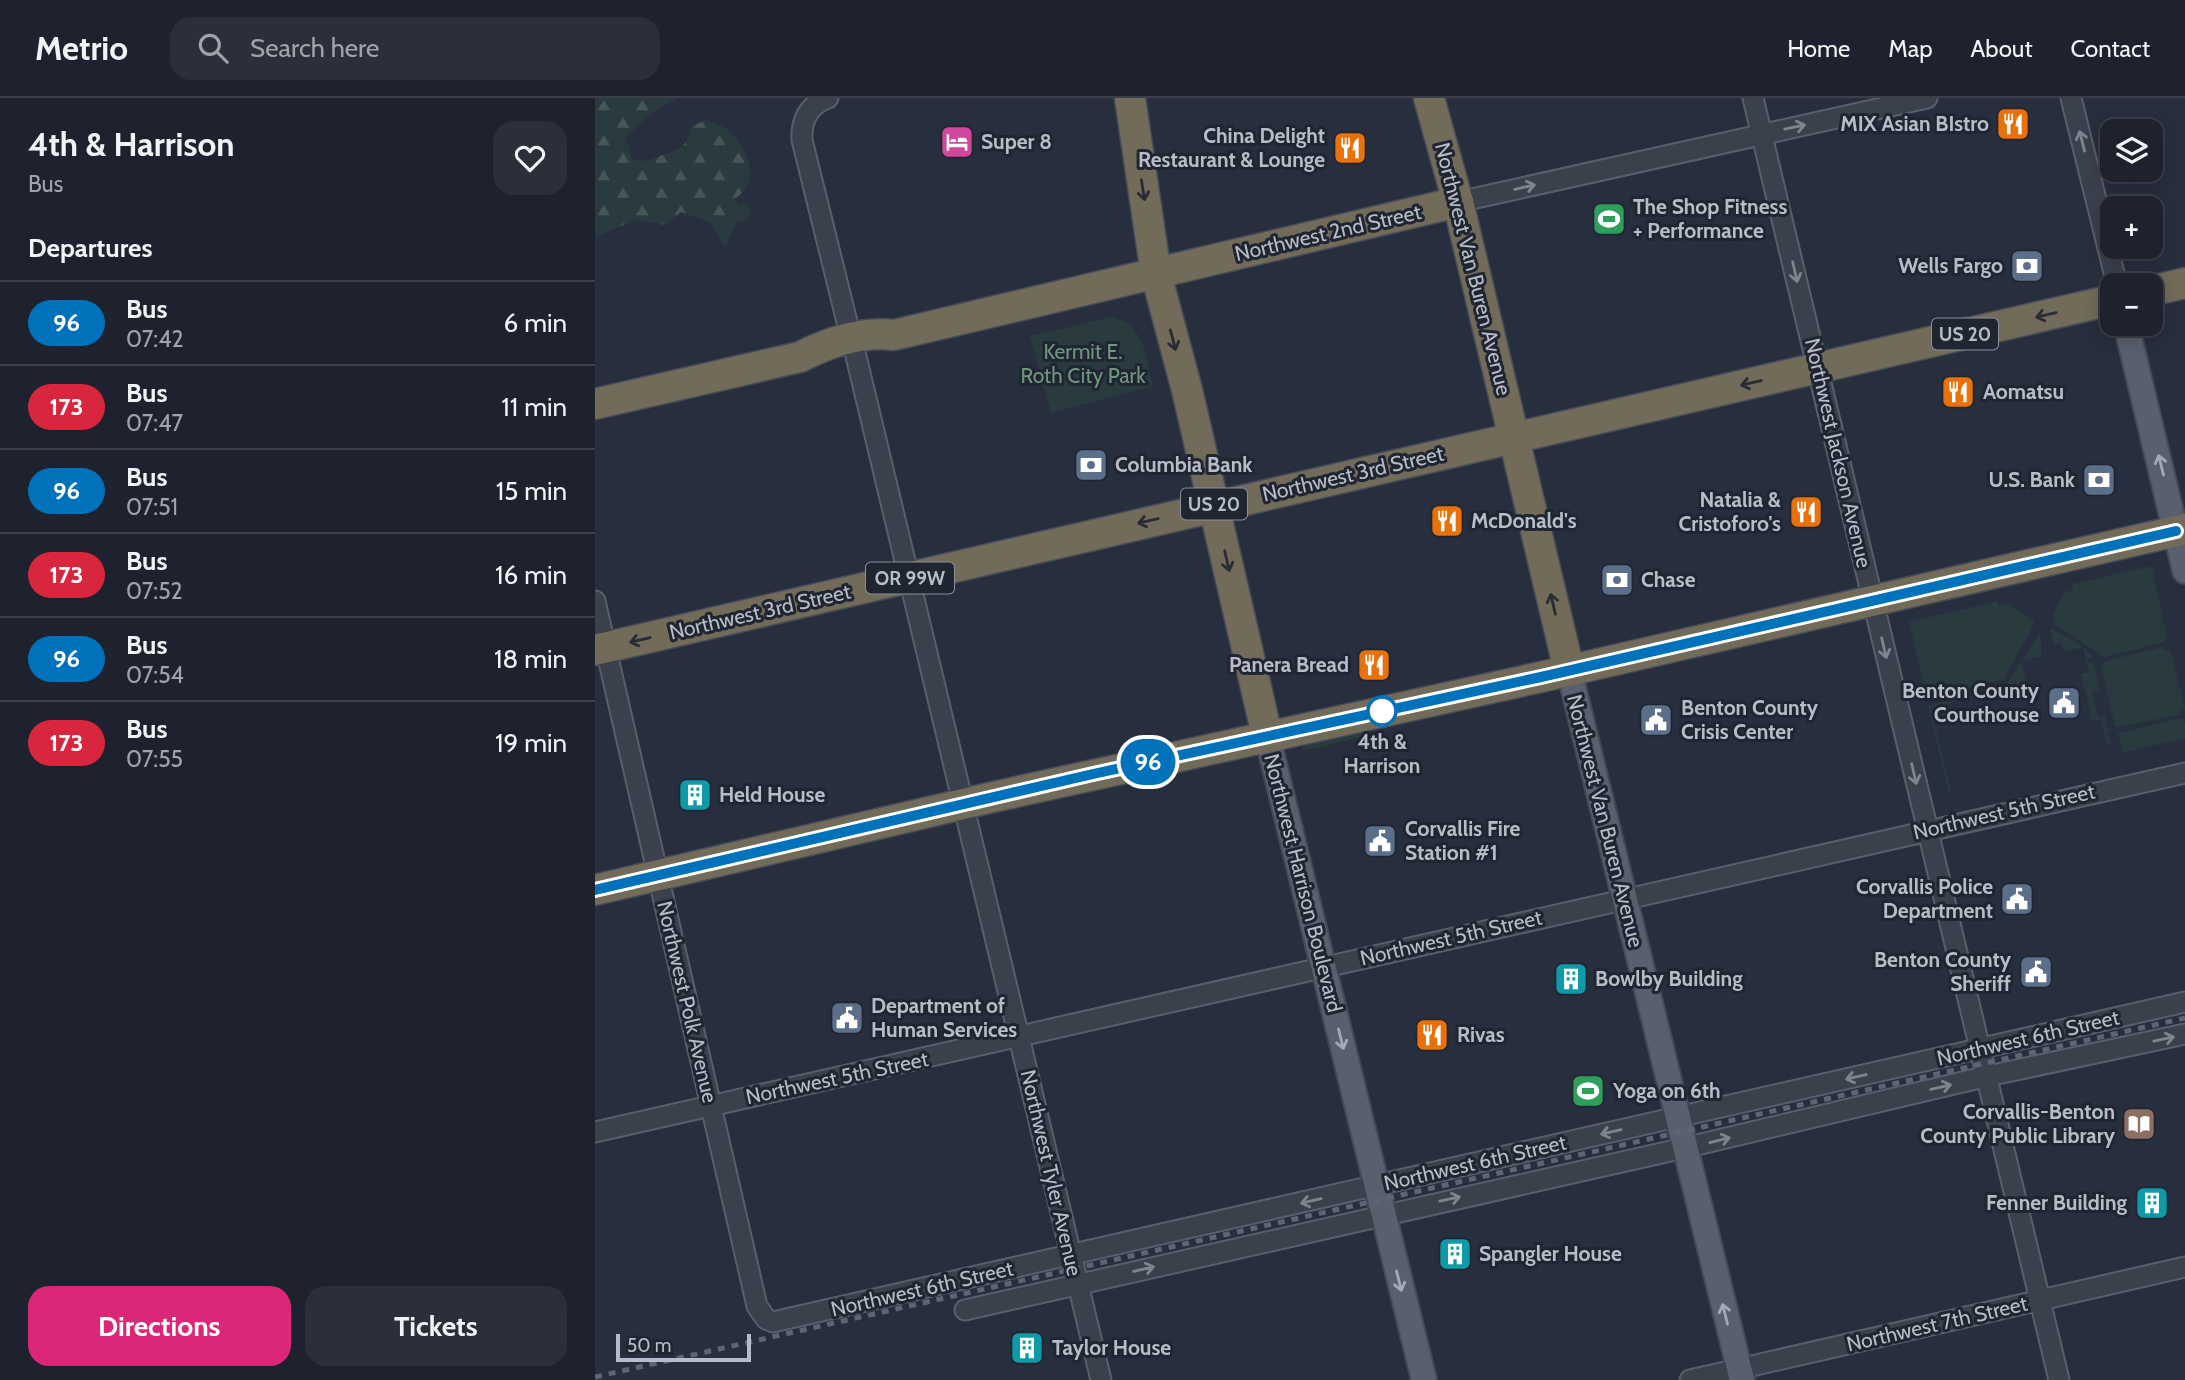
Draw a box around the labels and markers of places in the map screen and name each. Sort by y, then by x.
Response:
restaurant icon: MIX Asian BIstro [1994,105,2032,143]
place label: MIX Asian BIstro [1840,111,1989,136]
hotel icon: Super 8 [938,123,976,161]
place label: China Delight Restaurant & Lounge [1138,123,1325,172]
place label: Super 8 [981,129,1052,154]
restaurant icon: China Delight Restaurant & Lounge [1331,129,1369,167]
place label: The Shop Fitness + Performance [1633,194,1787,243]
sports icon: The Shop Fitness + Performance [1590,200,1628,238]
bank icon: Wells Fargo [2008,247,2046,285]
place label: Wells Fargo [1898,253,2003,278]
restaurant icon: Aomatsu [1939,373,1977,411]
place label: Aomatsu [1983,379,2064,404]
bank icon: Columbia Bank [1072,446,1110,484]
place label: Columbia Bank [1115,452,1253,477]
bank icon: U.S. Bank [2080,461,2118,499]
place label: U.S. Bank [1989,467,2076,492]
place label: Natalia & Cristoforo's [1678,487,1782,536]
restaurant icon: Natalia & Cristoforo's [1787,493,1825,531]
restaurant icon: McDonald's [1428,502,1466,540]
place label: McDonald's [1471,508,1577,533]
bank icon: Chase [1598,561,1636,599]
place label: Chase [1641,567,1696,592]
restaurant icon: Panera Bread [1355,646,1393,684]
place label: Panera Bread [1229,652,1349,677]
place label: Benton County Courthouse [1902,678,2040,727]
public building icon: Benton County Courthouse [2045,684,2083,722]
place label: Benton County Crisis Center [1681,695,1819,744]
marker: 4th & Harrison [1367,696,1397,726]
public building icon: Benton County Crisis Center [1637,701,1675,739]
place label: 4th & Harrison [1344,729,1420,778]
building icon: Held House [676,776,714,814]
place label: Held House [719,782,825,807]
place label: Corvallis Fire Station #1 [1405,816,1521,865]
public building icon: Corvallis Fire Station #1 [1361,822,1399,860]
place label: Corvallis Police Department [1856,874,1993,923]
public building icon: Corvallis Police Department [1998,880,2036,918]
place label: Benton County Sheriff [1874,947,2012,996]
public building icon: Benton County Sheriff [2017,953,2055,991]
building icon: Bowlby Building [1552,960,1590,998]
place label: Bowlby Building [1595,966,1743,991]
place label: Department of Human Services [871,993,1017,1042]
public building icon: Department of Human Services [828,999,866,1037]
restaurant icon: Rivas [1413,1016,1451,1054]
place label: Rivas [1457,1022,1505,1047]
sports icon: Yoga on 6th [1569,1072,1607,1110]
place label: Yoga on 6th [1612,1078,1721,1103]
place label: Corvallis-Benton County Public Library [1920,1099,2116,1148]
library icon: Corvallis-Benton County Public Library [2120,1105,2158,1143]
building icon: Fenner Building [2133,1184,2171,1222]
place label: Fenner Building [1986,1190,2127,1215]
building icon: Spangler House [1436,1235,1474,1273]
place label: Spangler House [1479,1241,1622,1266]
building icon: Taylor House [1008,1329,1046,1367]
place label: Taylor House [1052,1335,1171,1360]

